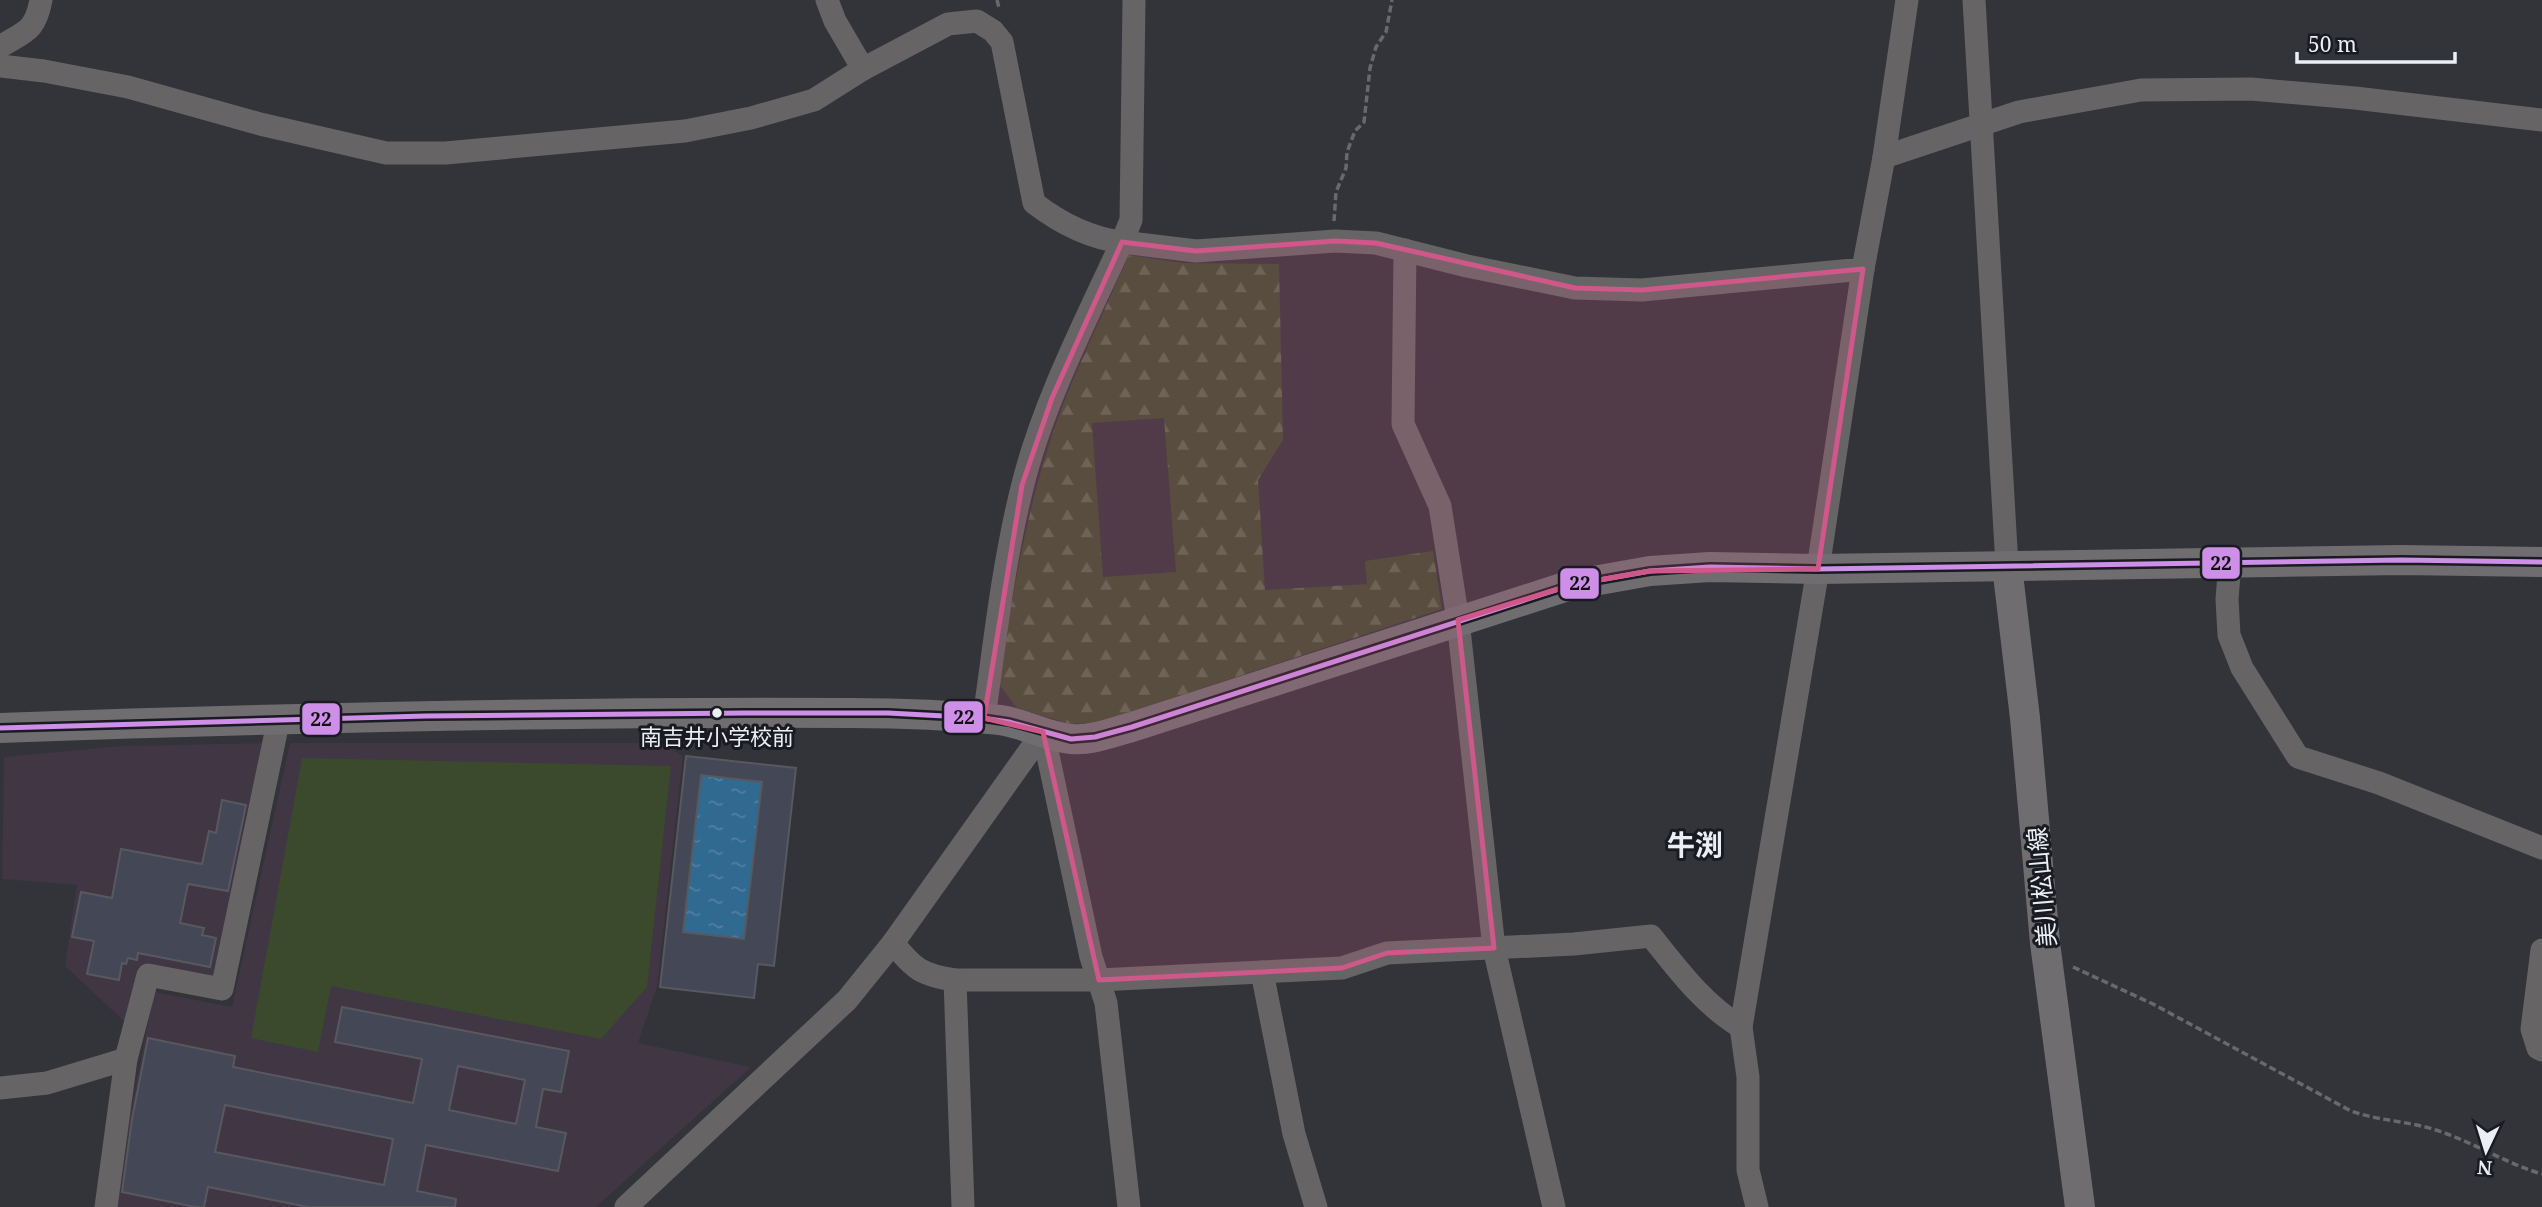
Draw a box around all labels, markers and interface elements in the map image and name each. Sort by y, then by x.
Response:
scale bar [2297,21,2454,65]
text: 50 m [2308,30,2357,58]
line badge: 22 [2201,546,2241,580]
text: 22 [2210,550,2232,576]
line badge: 22 [1559,567,1600,600]
text: 22 [1569,570,1591,596]
line badge: 22 [943,700,984,734]
line badge: 22 [301,702,341,736]
text: 22 [953,704,975,730]
text: 22 [310,706,332,732]
marker: 南吉井小学校前 [710,706,724,720]
place label: 南吉井小学校前 [640,721,794,751]
district label: 牛渕 [1667,825,1723,863]
street label: 美川松山線 [2019,826,2063,948]
north arrow [2451,1116,2521,1186]
text: N [2476,1154,2493,1181]

